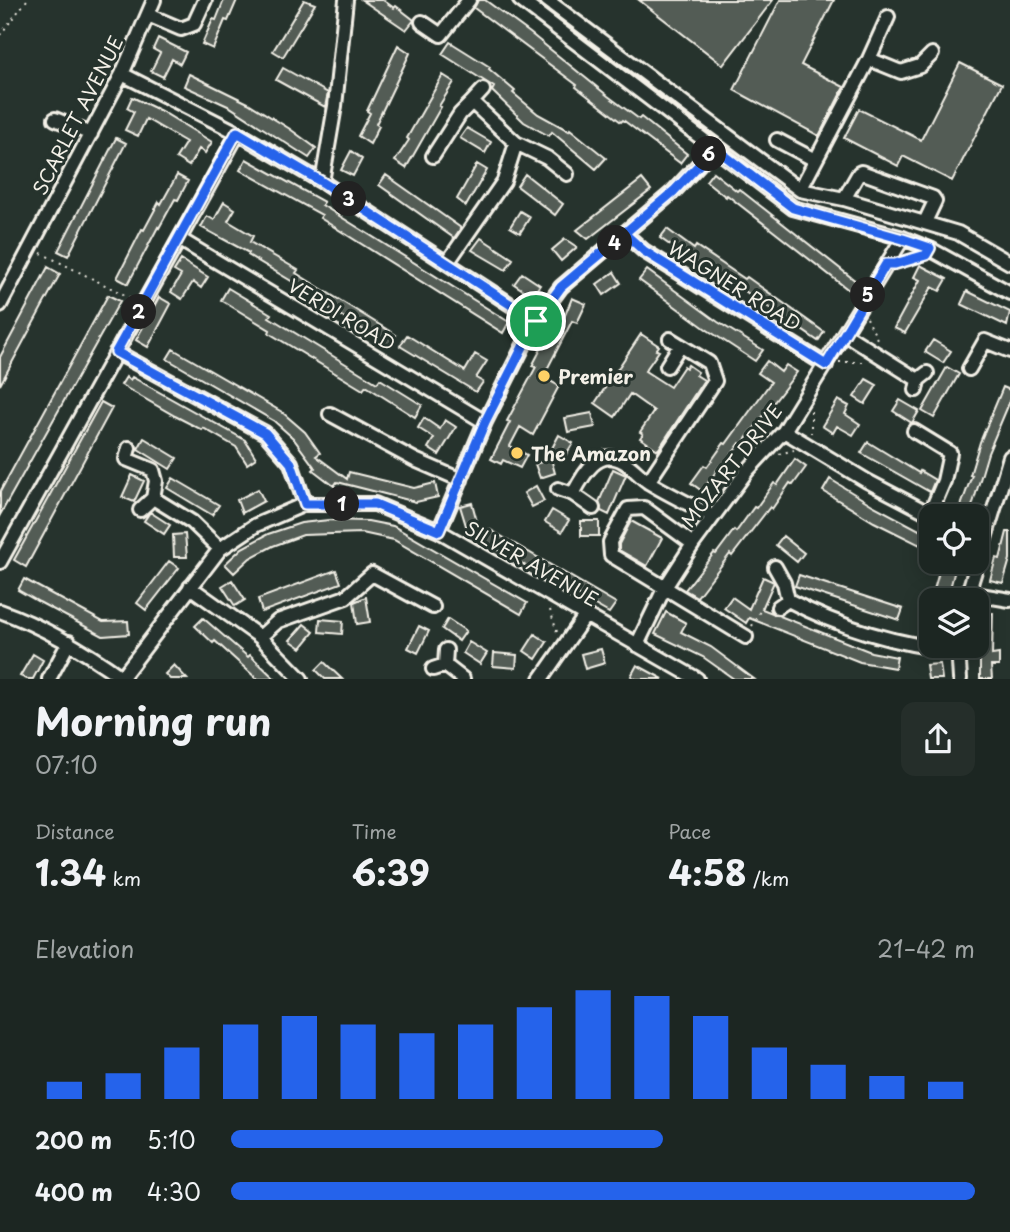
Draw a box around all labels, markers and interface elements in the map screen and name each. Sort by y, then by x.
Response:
street label: SCARLET AVENUE [25,31,129,199]
pin: 6 [692,136,726,172]
text: 6 [702,139,715,167]
pin: 3 [332,182,366,216]
text: 3 [342,184,355,212]
pin: 4 [598,226,632,260]
text: 4 [608,228,621,256]
street label: WAGNER ROAD [663,233,807,337]
street label: VERDI ROAD [283,271,401,357]
pin: 5 [850,278,886,312]
text: 5 [861,280,874,308]
pin [506,291,566,351]
pin: 2 [122,294,156,330]
text: 2 [132,297,145,325]
icon: arrive [517,302,555,340]
place label: Premier [558,362,633,390]
marker: Premier [536,368,552,384]
street label: MOZART DRIVE [674,397,788,533]
place label: The Amazon [531,439,651,467]
marker: The Amazon [509,445,525,461]
pin: 1 [324,486,360,522]
text: 1 [337,489,346,517]
map controls [919,504,989,658]
button: locate [919,504,989,574]
street label: SILVER AVENUE [460,513,604,613]
button: layers [919,588,989,658]
text: Morning run [35,692,271,749]
button: share [901,702,975,776]
text: 07:10 [35,747,98,782]
text: Distance [35,817,115,845]
text: Time [352,817,397,845]
text: Pace [668,817,711,845]
text: 1.34 [35,845,106,898]
text: 6:39 [352,845,430,898]
text: 4:58 [668,845,747,898]
text: km [106,864,141,892]
text: /km [747,864,789,892]
text: Elevation [35,931,134,966]
text: 21–42 m [877,931,975,966]
text: 200 m [35,1122,112,1157]
text: 5:10 [147,1122,195,1157]
text: 400 m [35,1174,113,1209]
text: 4:30 [147,1174,201,1209]

